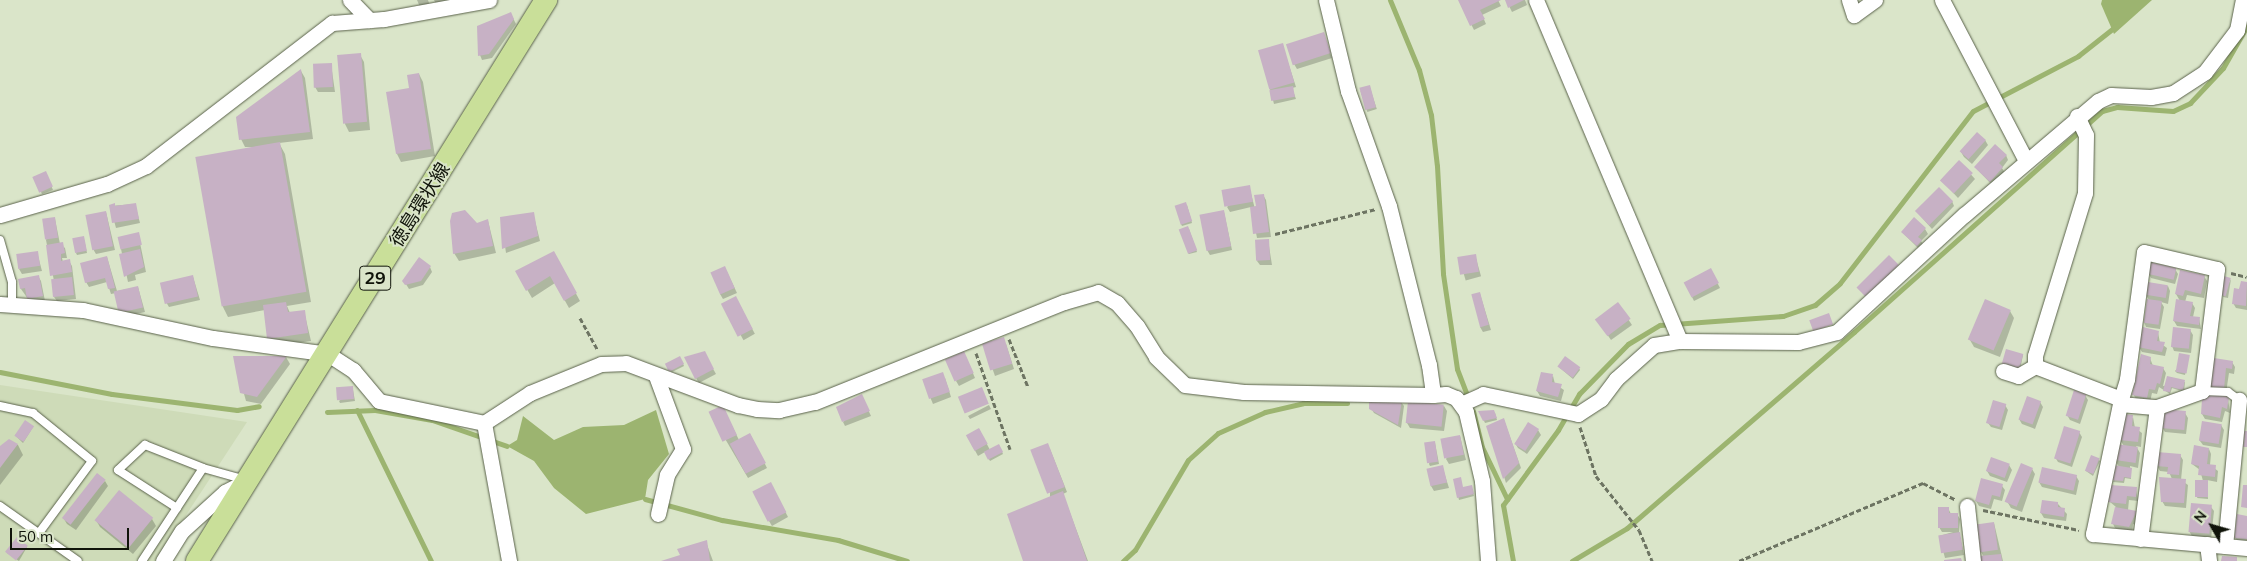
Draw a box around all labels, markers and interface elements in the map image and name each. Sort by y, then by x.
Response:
street label: 徳島環状線 [385,159,455,251]
road number: 29 [359,262,391,294]
north arrow [2187,501,2237,551]
text: N [2190,507,2211,526]
scale bar [12,518,131,550]
text: 50 m [18,527,53,546]

